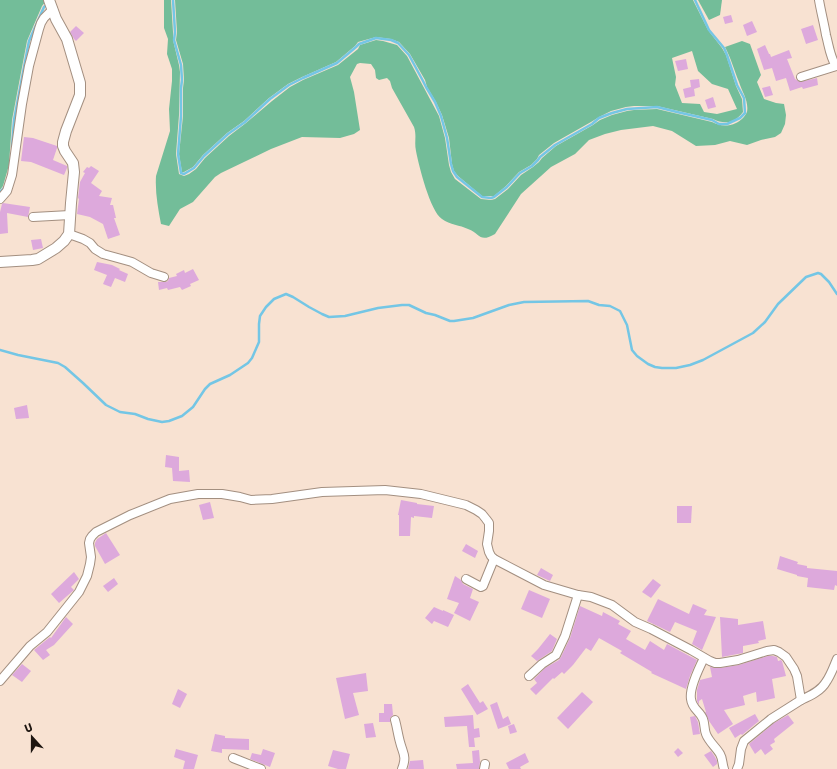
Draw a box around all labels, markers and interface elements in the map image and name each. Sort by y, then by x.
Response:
north arrow [12,717,52,757]
text: U [22,719,35,737]

